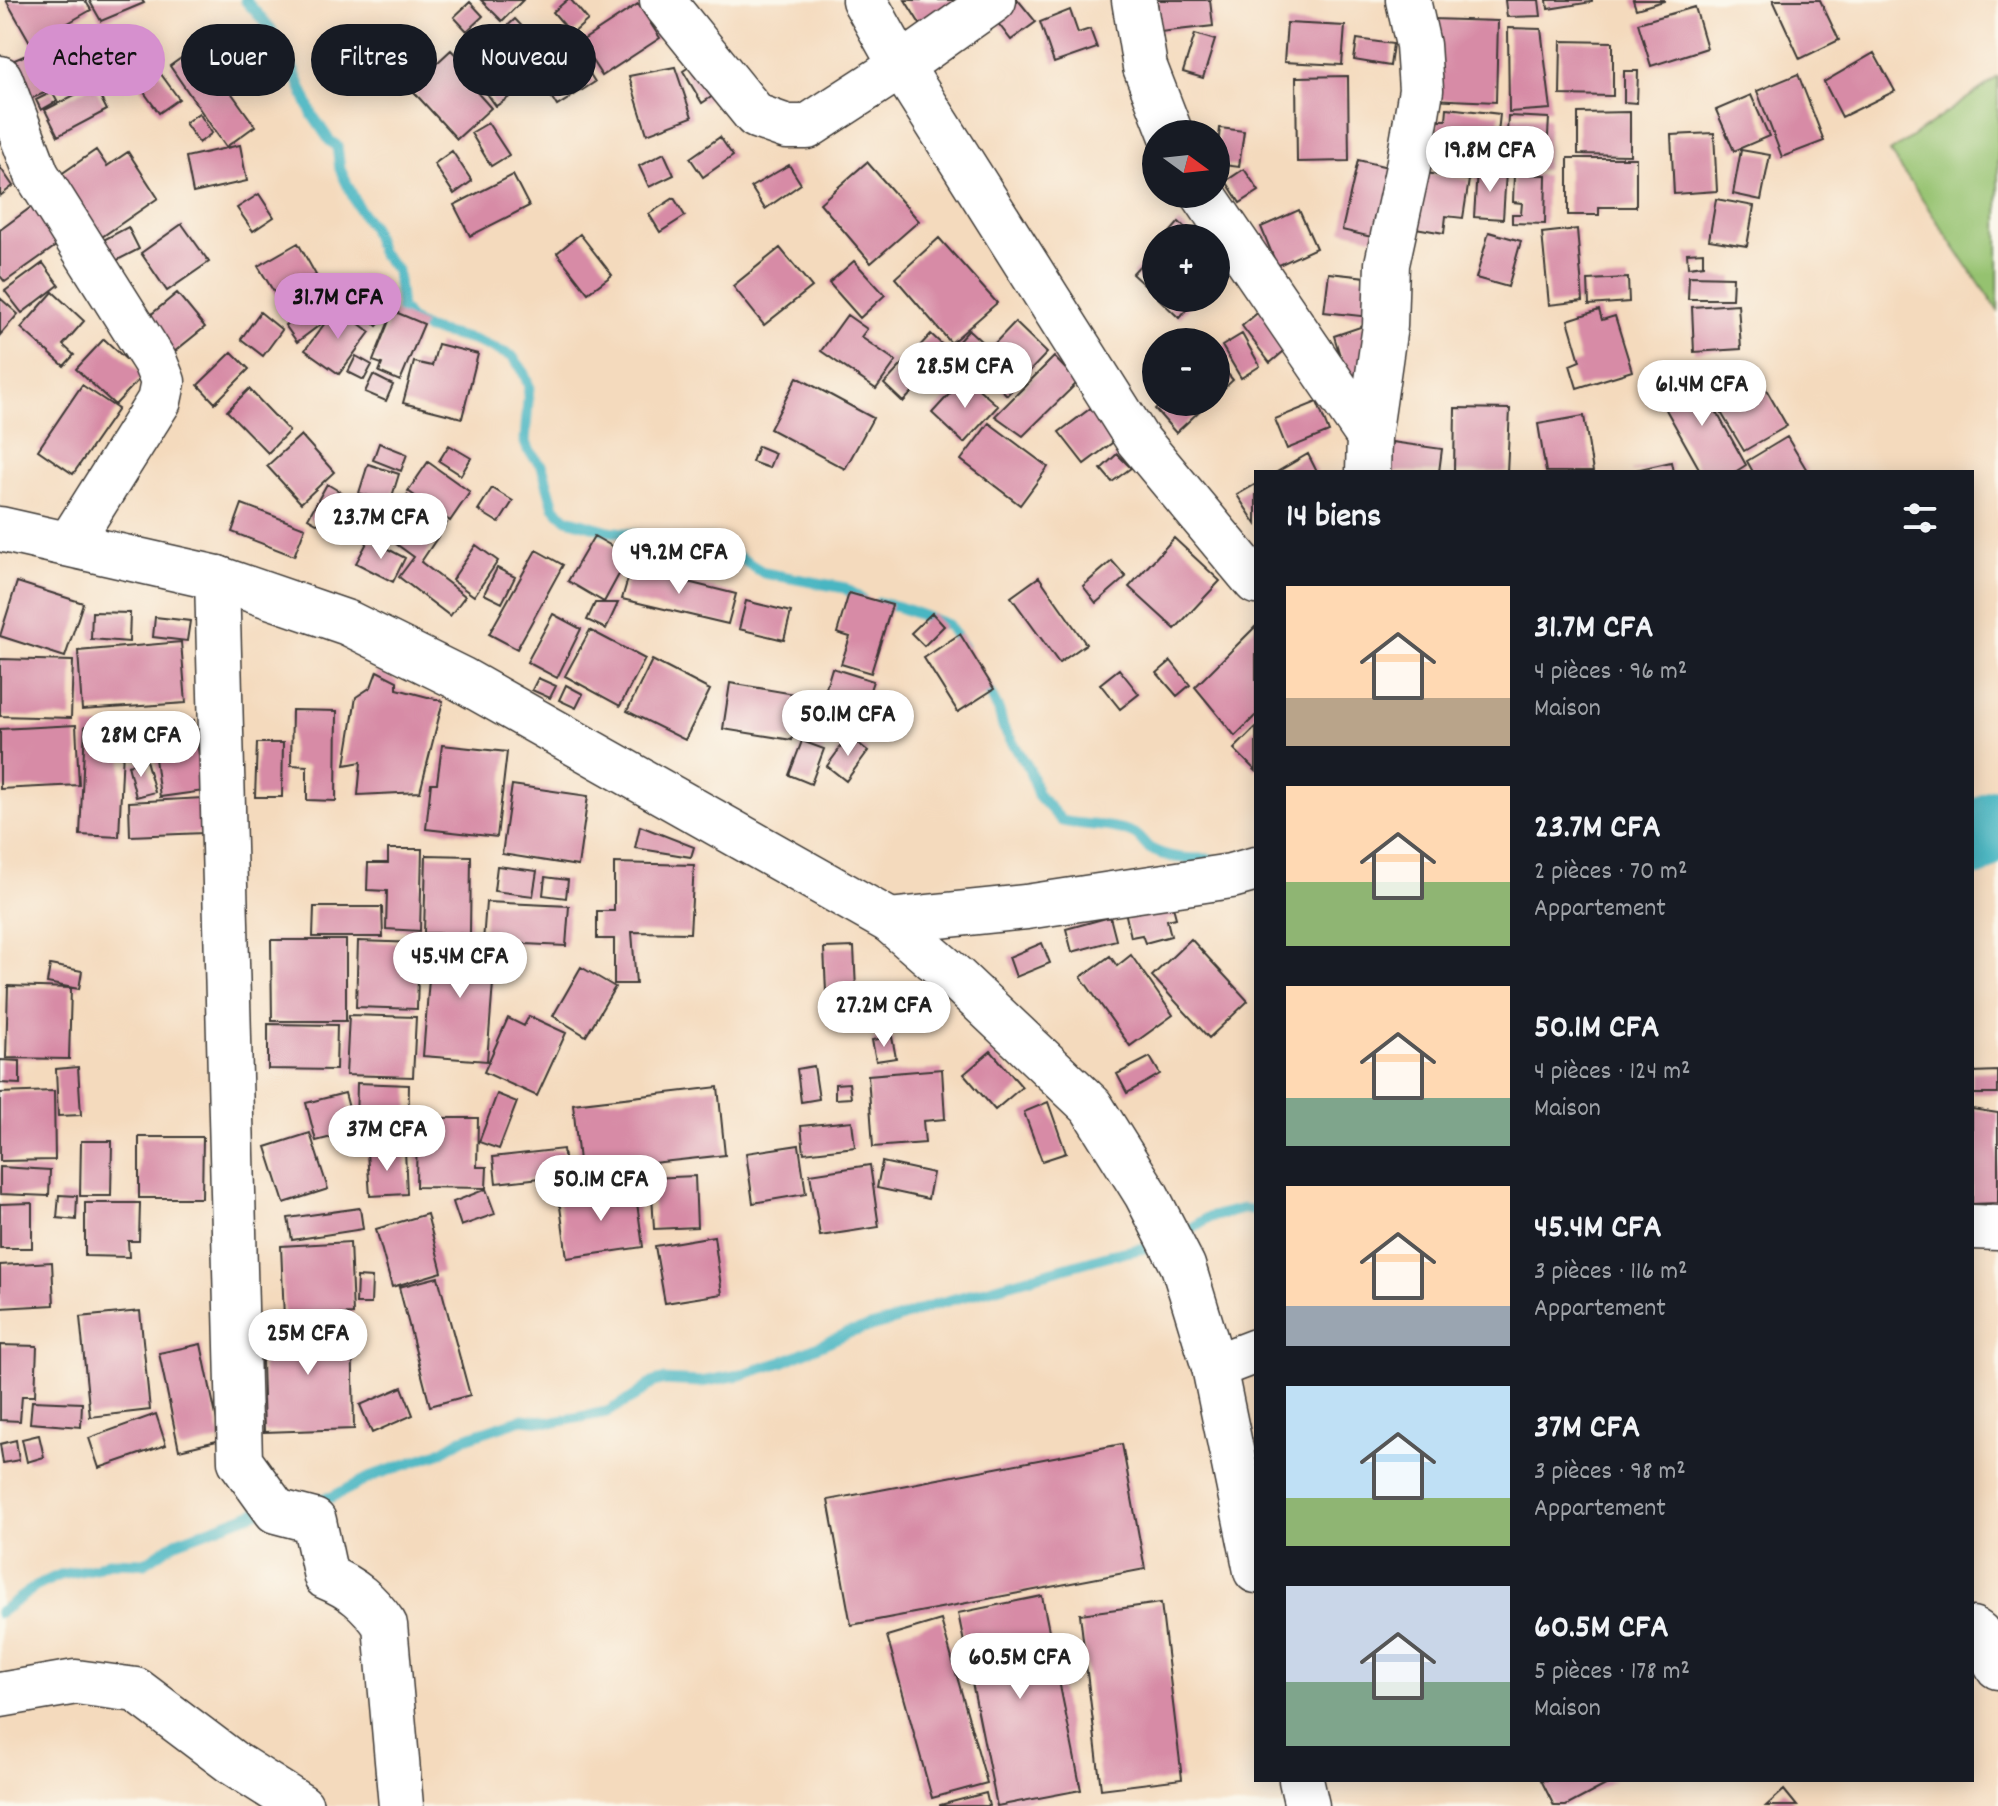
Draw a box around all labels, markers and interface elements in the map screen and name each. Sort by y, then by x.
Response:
chip: Acheter [24,24,165,96]
chip: Louer [181,24,295,96]
chip: Filtres [311,24,437,96]
chip: Nouveau [453,24,596,96]
north arrow [1142,120,1230,208]
map controls [1142,120,1230,416]
pin: 19.8M CFA [1398,126,1582,194]
text: 19.8M CFA [1444,133,1536,170]
button: + [1142,224,1230,312]
pin: 31.7M CFA [246,273,430,341]
text: 31.7M CFA [292,280,384,317]
button: − [1142,328,1230,416]
pin: 28.5M CFA [873,342,1057,410]
text: 28.5M CFA [916,349,1014,386]
pin: 61.4M CFA [1610,360,1794,428]
text: 61.4M CFA [1655,367,1749,404]
pin: 23.7M CFA [289,493,473,561]
text: 14 biens [1286,494,1381,543]
icon: filters [1898,496,1942,540]
text: 23.7M CFA [332,500,430,537]
pin: 49.2M CFA [587,528,771,596]
text: 49.2M CFA [630,535,728,572]
text: 31.7M CFA [1534,605,1653,654]
icon: home [1350,618,1446,714]
text: 4 pièces · 96 m² [1534,654,1687,691]
pin: 50.1M CFA [756,690,940,758]
text: Maison [1534,691,1601,728]
text: 50.1M CFA [800,697,896,734]
pin: 28M CFA [67,711,215,779]
text: 28M CFA [100,718,182,755]
text: 23.7M CFA [1534,805,1661,854]
icon: home [1350,818,1446,914]
text: 2 pièces · 70 m² [1534,854,1687,891]
text: Appartement [1534,891,1666,928]
pin: 45.4M CFA [368,932,552,1000]
text: 45.4M CFA [411,939,509,976]
pin: 27.2M CFA [792,981,976,1049]
text: 27.2M CFA [836,988,932,1025]
text: 50.1M CFA [1534,1005,1660,1054]
icon: home [1350,1018,1446,1114]
text: 4 pièces · 124 m² [1534,1054,1691,1091]
text: Maison [1534,1091,1601,1128]
pin: 37M CFA [313,1105,461,1173]
text: 37M CFA [346,1112,428,1149]
pin: 50.1M CFA [509,1155,693,1223]
text: 50.1M CFA [553,1162,649,1199]
text: 45.4M CFA [1534,1205,1662,1254]
icon: home [1350,1218,1446,1314]
text: 3 pièces · 116 m² [1534,1254,1688,1291]
text: Appartement [1534,1291,1666,1328]
pin: 25M CFA [234,1309,382,1377]
text: 25M CFA [266,1316,350,1353]
text: 37M CFA [1534,1405,1640,1454]
icon: home [1350,1418,1446,1514]
text: 3 pièces · 98 m² [1534,1454,1686,1491]
text: Appartement [1534,1491,1666,1528]
text: 60.5M CFA [1534,1605,1669,1654]
icon: home [1350,1618,1446,1714]
pin: 60.5M CFA [928,1633,1112,1701]
text: 60.5M CFA [968,1640,1072,1677]
text: 5 pièces · 178 m² [1534,1654,1690,1691]
text: Maison [1534,1691,1601,1728]

